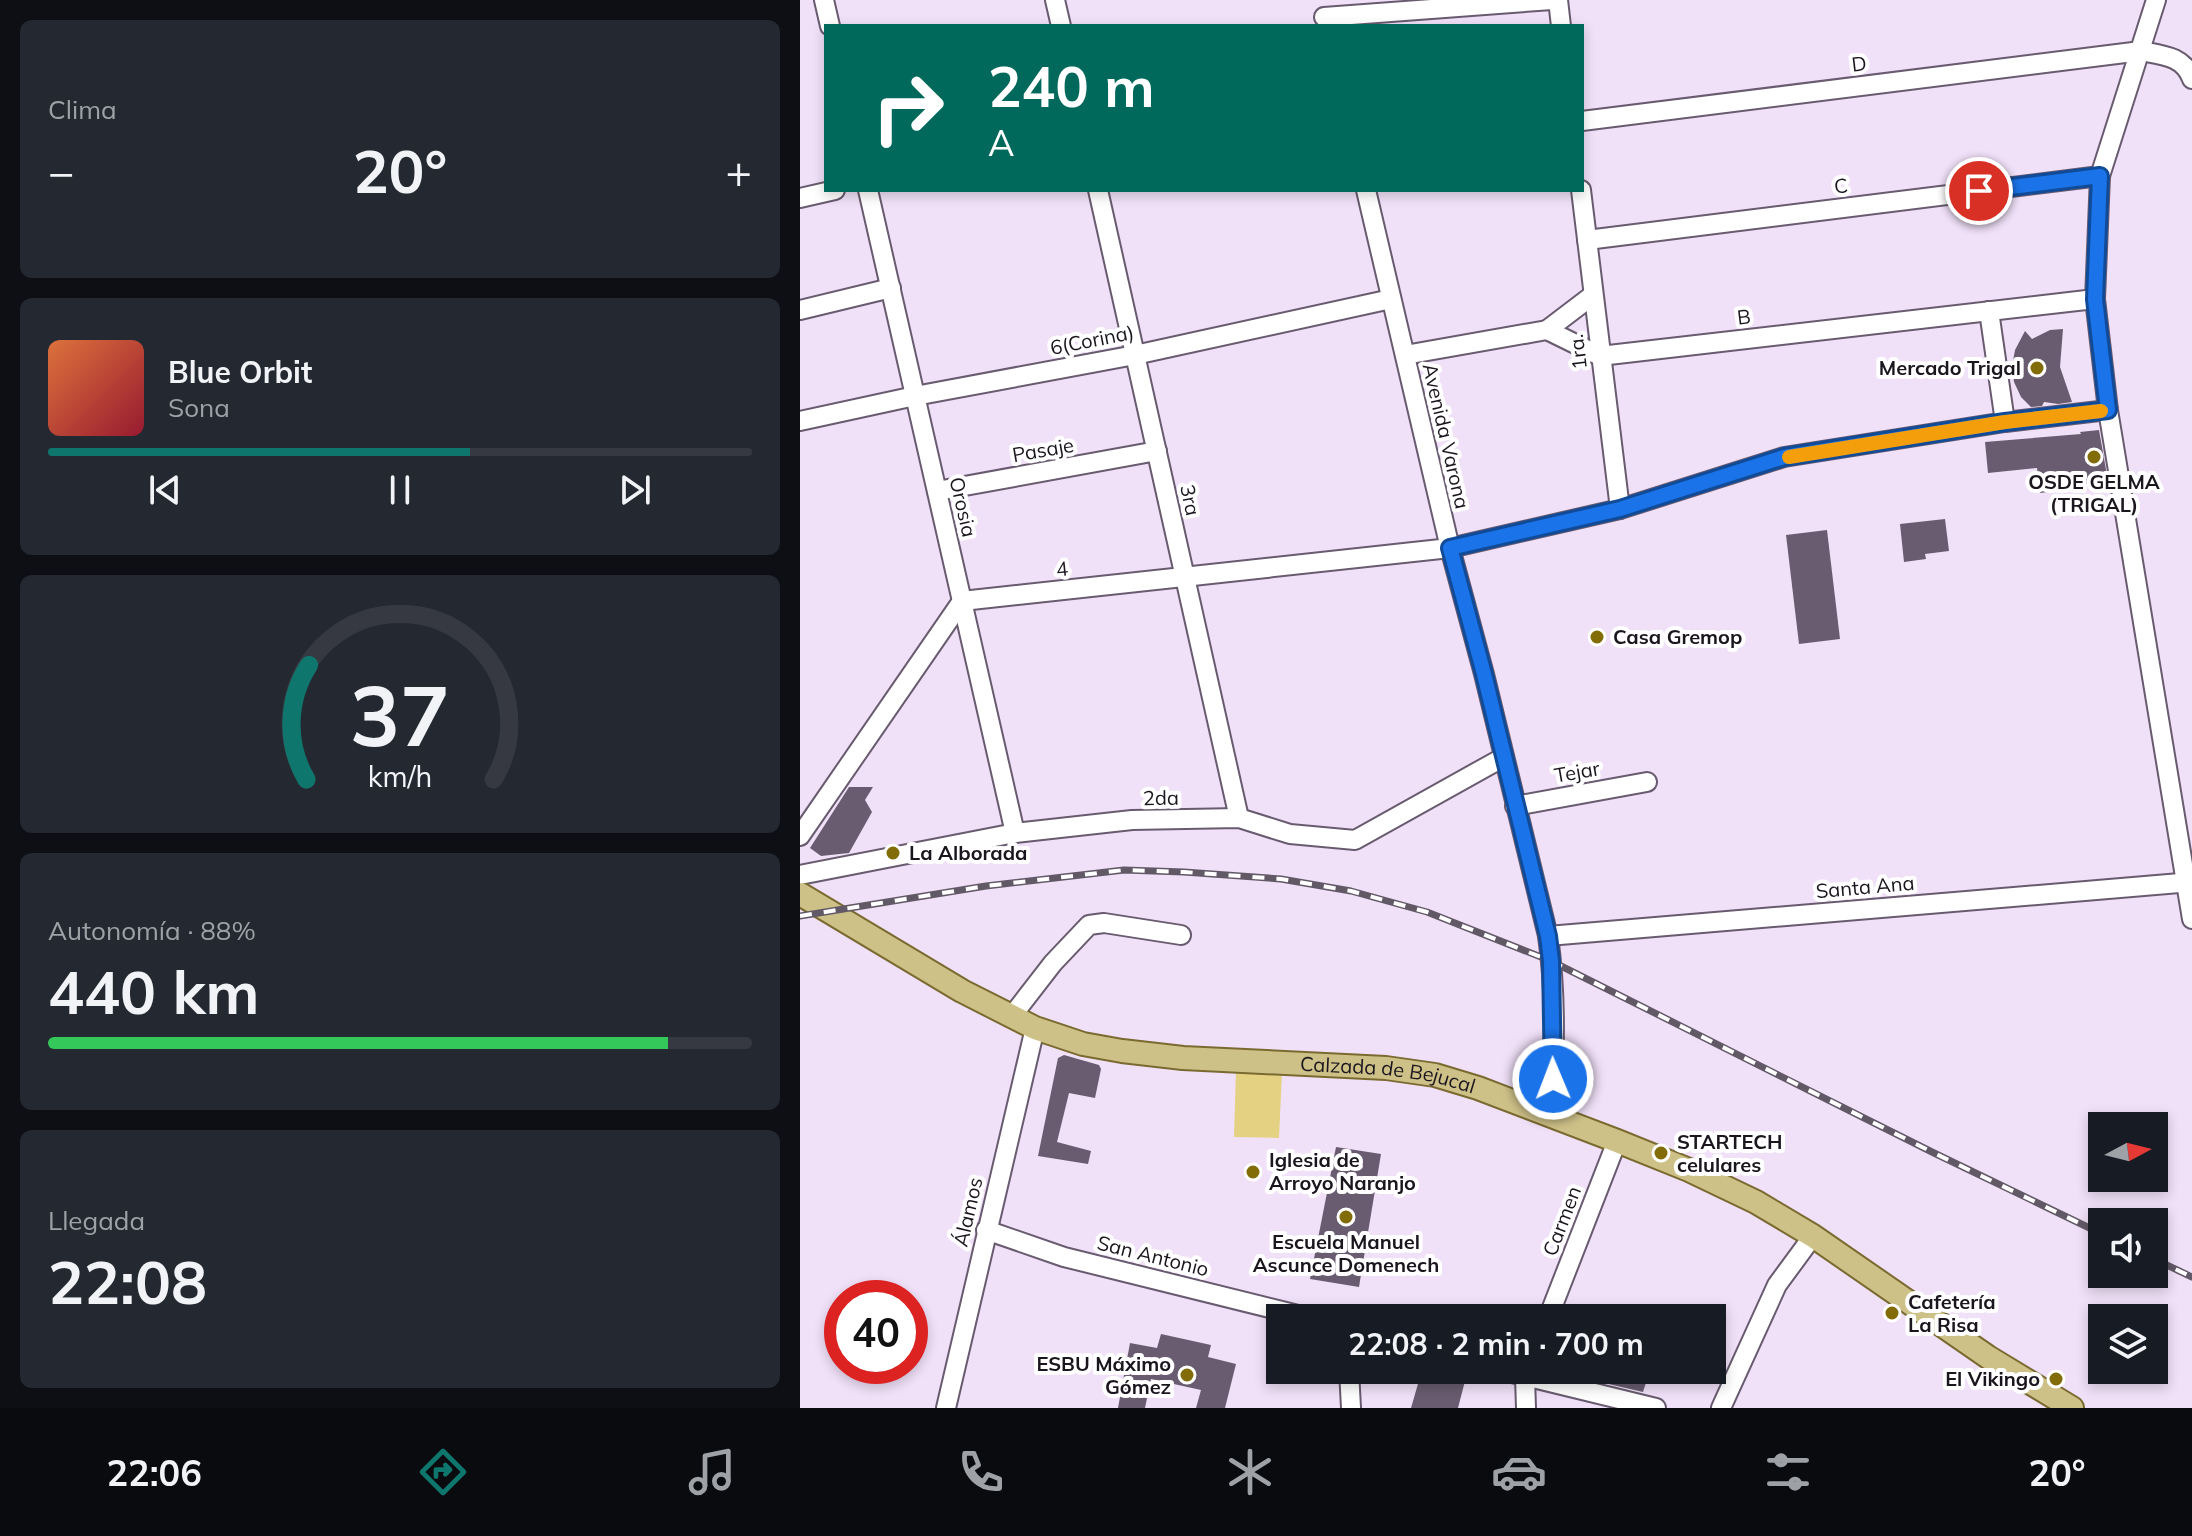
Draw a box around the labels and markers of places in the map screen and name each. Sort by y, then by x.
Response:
pin [1945,157,2013,225]
place label: Mercado Trigal [1879,355,2021,380]
marker: Mercado Trigal [2028,359,2046,377]
marker: OSDE GELMA (TRIGAL) [2085,448,2103,466]
place label: OSDE GELMA (TRIGAL) [2028,469,2160,517]
place label: Casa Gremop [1613,624,1742,649]
marker: Casa Gremop [1588,628,1606,646]
place label: La Alborada [909,840,1028,865]
marker: La Alborada [884,844,902,862]
place label: STARTECH celulares [1677,1129,1783,1177]
marker: STARTECH celulares [1652,1144,1670,1162]
place label: Iglesia de Arroyo Naranjo [1269,1147,1416,1195]
marker: Iglesia de Arroyo Naranjo [1244,1163,1262,1181]
marker: Escuela Manuel Ascunce Domenech [1337,1208,1355,1226]
place label: Escuela Manuel Ascunce Domenech [1253,1229,1439,1277]
place label: Cafetería La Risa [1908,1289,1996,1337]
marker: Cafetería La Risa [1883,1304,1901,1322]
place label: ESBU Máximo Gómez [1037,1351,1171,1399]
marker: ESBU Máximo Gómez [1178,1366,1196,1384]
place label: El Vikingo [1945,1366,2040,1391]
marker: El Vikingo [2047,1370,2065,1388]

